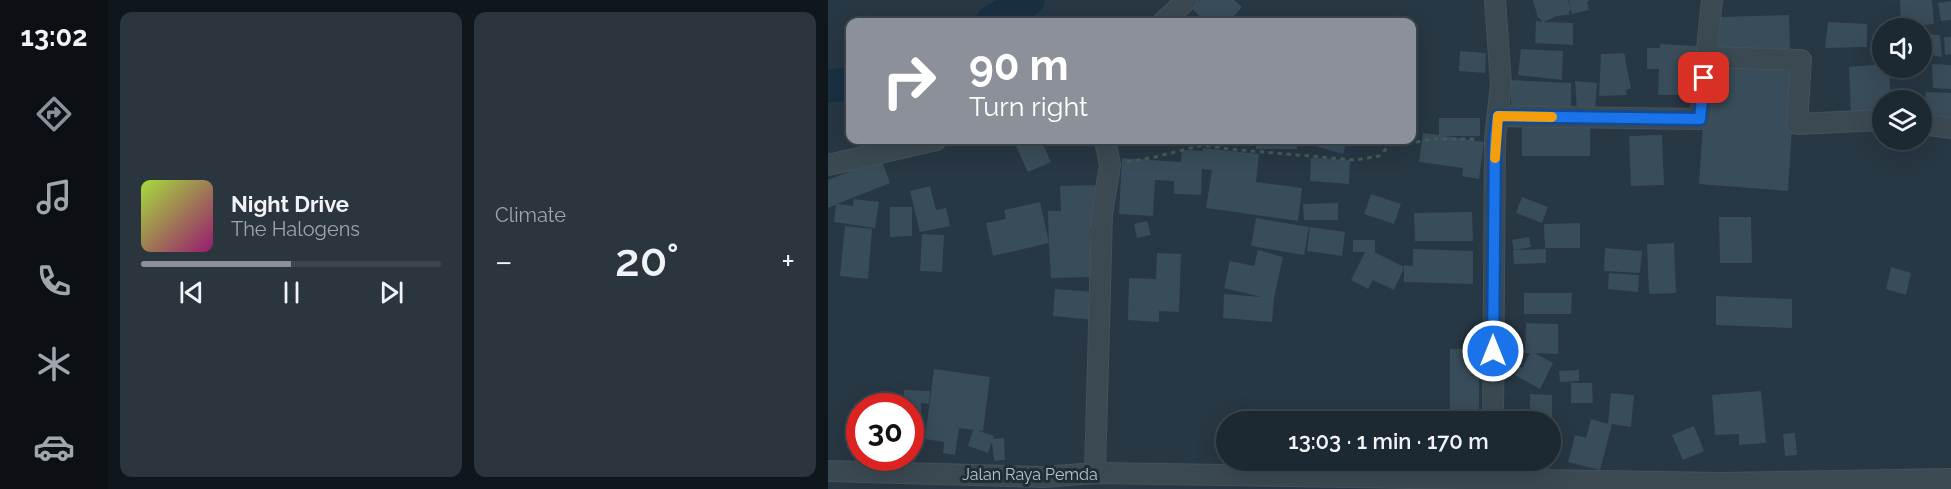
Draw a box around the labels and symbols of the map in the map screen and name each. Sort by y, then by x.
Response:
pin [1678,52,1729,103]
position arrow [1461,319,1525,383]
speed limit sign: 30 [846,393,924,471]
street label: Jalan Raya Pemda [962,465,1098,484]

